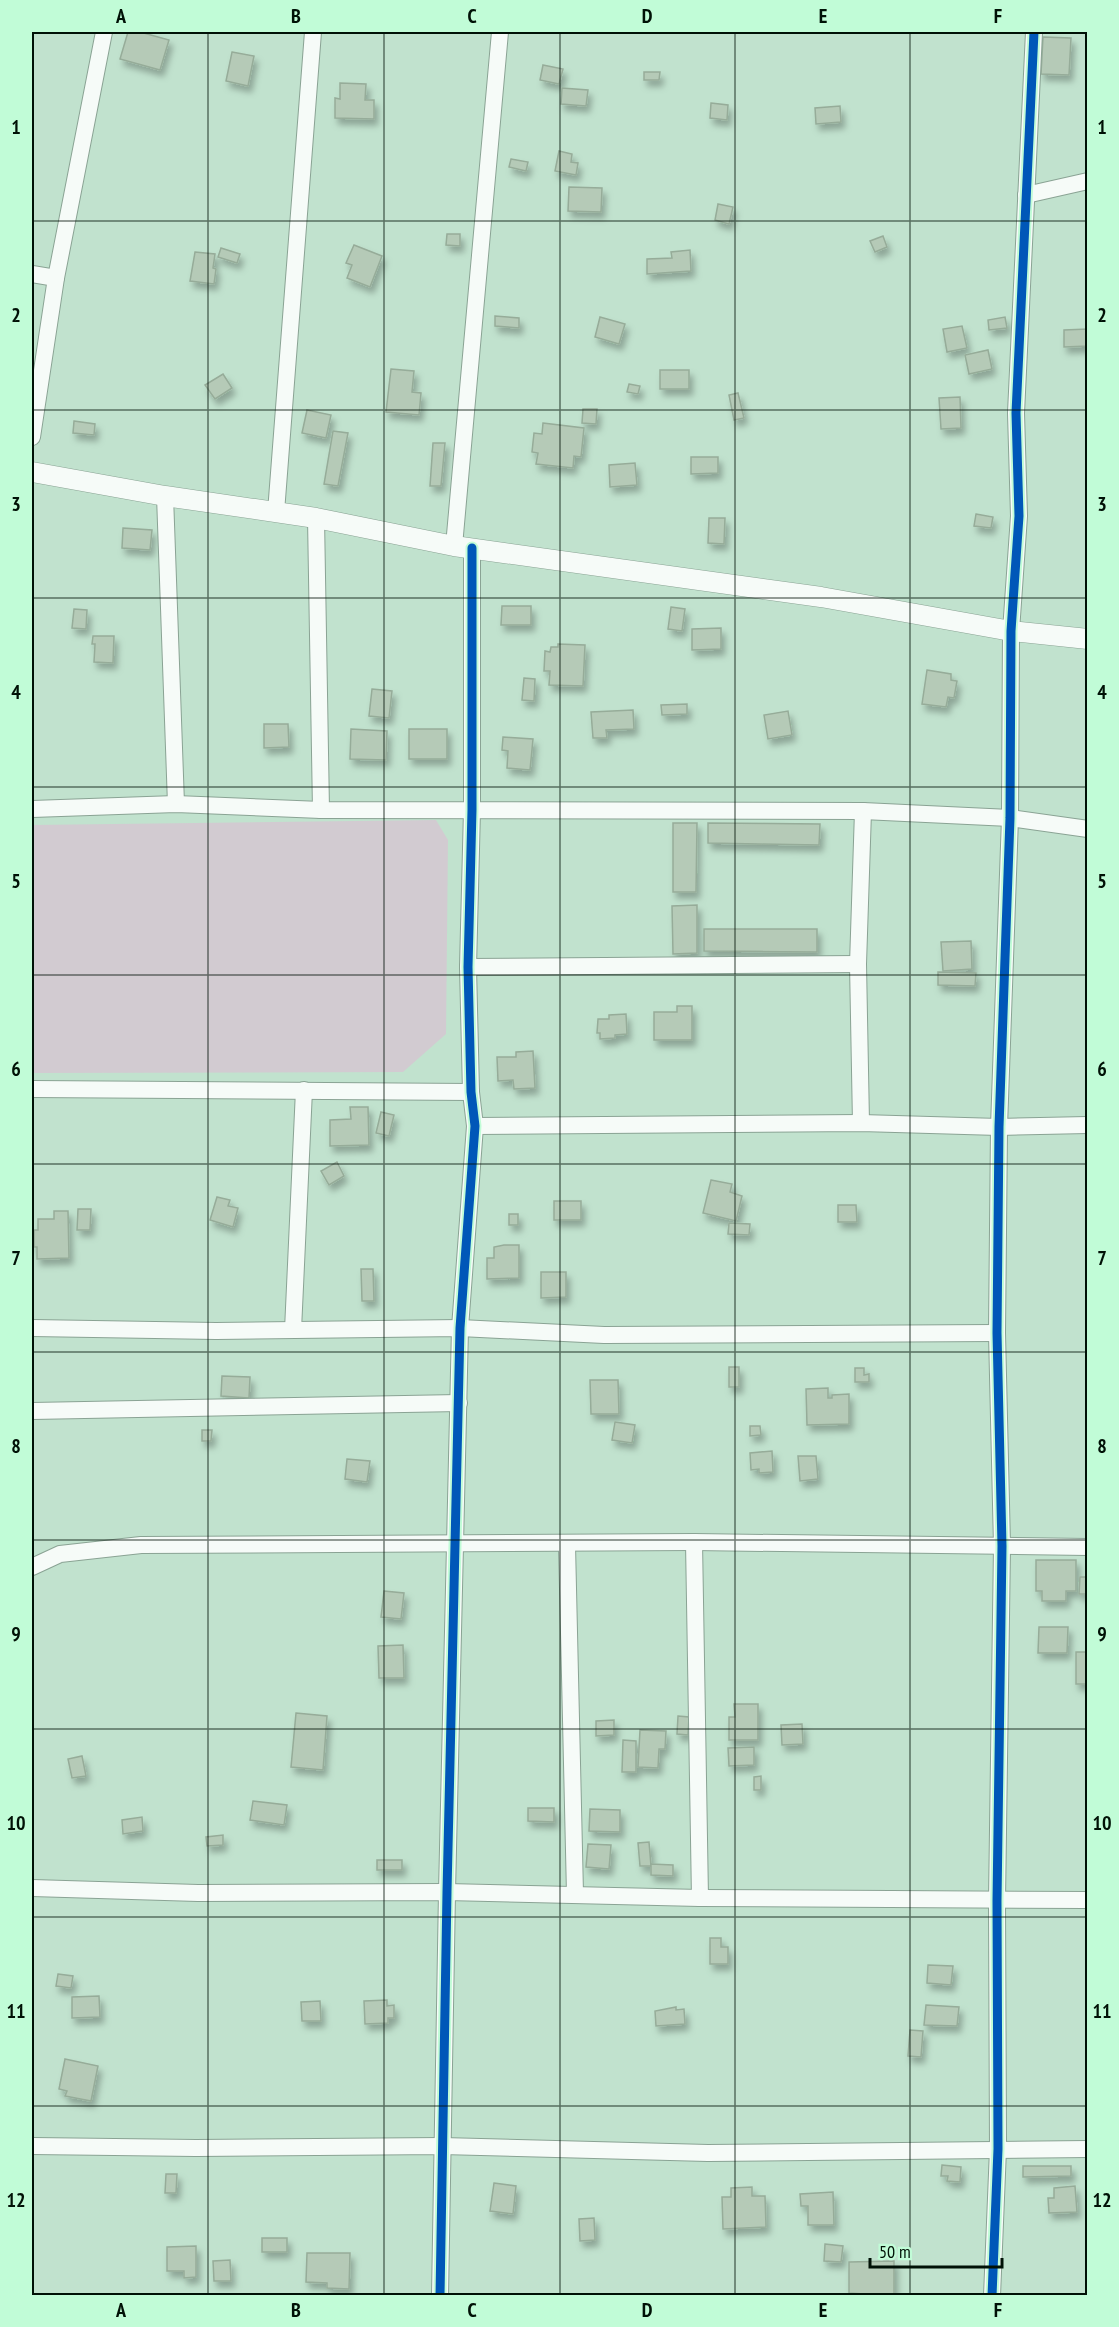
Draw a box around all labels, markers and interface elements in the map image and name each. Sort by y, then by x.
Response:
text: A [115,3,127,29]
text: B [291,3,301,29]
text: C [467,3,477,29]
text: D [642,3,653,29]
text: E [819,3,827,29]
text: F [994,3,1002,29]
text: 1 [11,114,21,140]
text: 1 [1097,114,1107,140]
text: 2 [11,302,21,328]
text: 2 [1097,302,1107,328]
text: 3 [11,491,21,517]
text: 3 [1097,491,1107,517]
text: 4 [11,679,21,705]
text: 4 [1097,679,1107,705]
text: 5 [11,868,21,894]
text: 5 [1097,868,1107,894]
text: 6 [11,1056,21,1082]
text: 6 [1097,1056,1107,1082]
text: 7 [11,1245,21,1271]
text: 7 [1097,1245,1107,1271]
text: 8 [11,1433,21,1459]
text: 8 [1097,1433,1107,1459]
text: 9 [11,1621,21,1647]
text: 9 [1097,1621,1107,1647]
text: 10 [6,1810,26,1836]
text: 10 [1092,1810,1112,1836]
text: 11 [6,1998,26,2024]
text: 11 [1092,1998,1112,2024]
text: 12 [6,2187,26,2213]
text: 12 [1092,2187,1112,2213]
scale bar [870,2231,1002,2269]
text: 50 m [879,2240,911,2263]
text: A [115,2297,127,2323]
text: B [291,2297,301,2323]
text: C [467,2297,477,2323]
text: D [642,2297,653,2323]
text: E [819,2297,827,2323]
text: F [994,2297,1002,2323]

